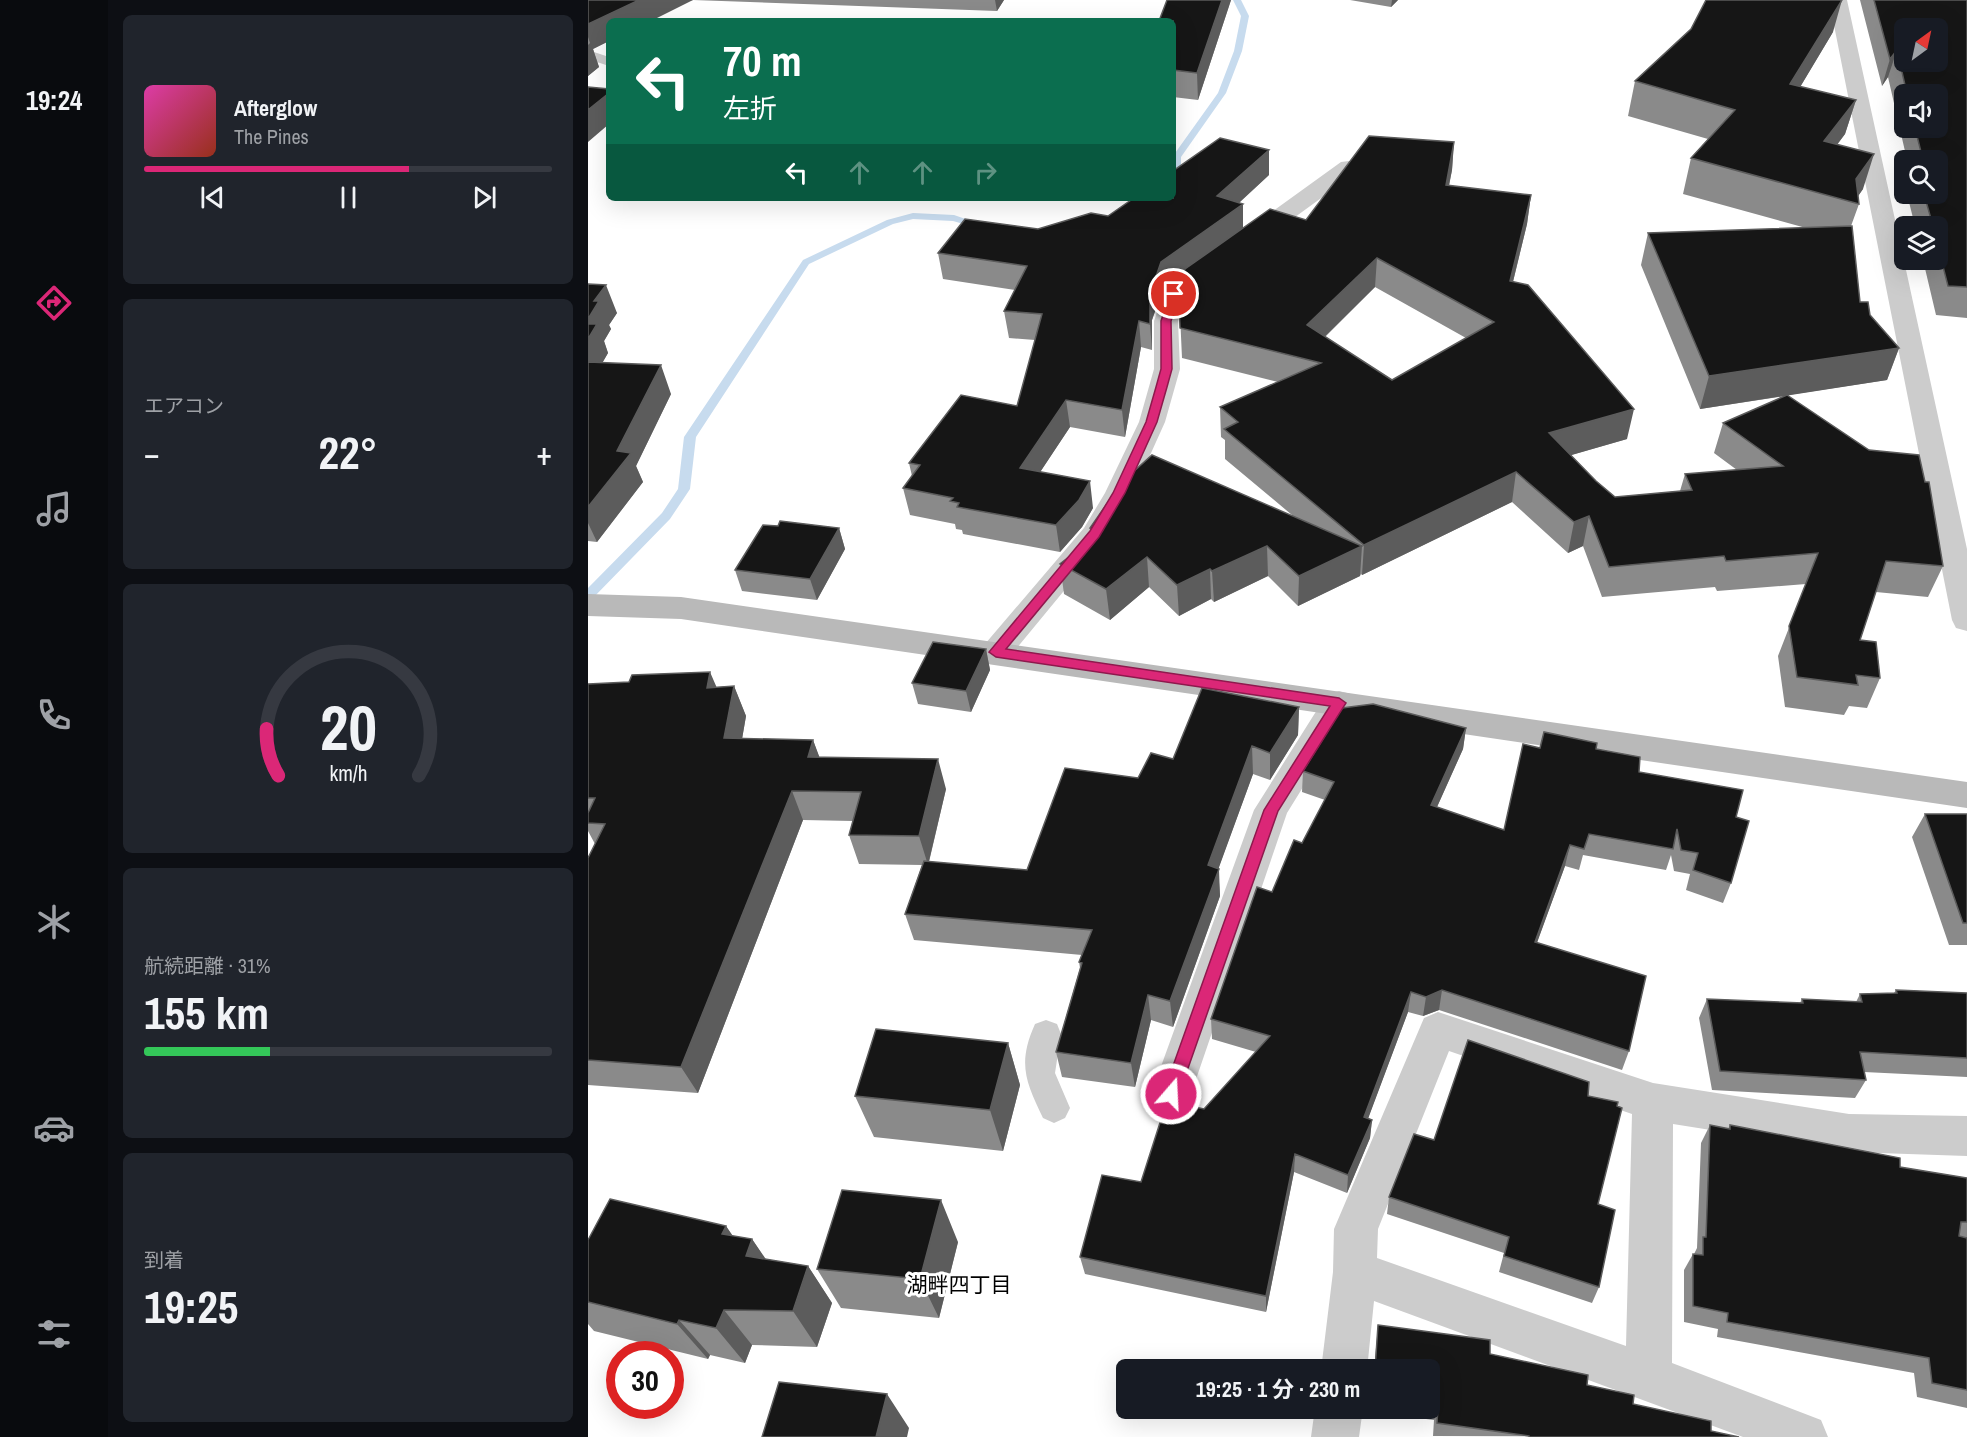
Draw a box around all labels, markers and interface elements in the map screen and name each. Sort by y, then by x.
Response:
north arrow [1894,18,1948,72]
map controls [1894,18,1948,270]
text: 70 m [723,33,802,89]
icon: left [624,42,702,120]
text: 19:24 [26,82,82,118]
button: sound [1894,84,1948,138]
text: 左折 [723,90,777,126]
text: Afterglow [234,93,317,123]
text: The Pines [234,123,309,150]
button: search [1894,150,1948,204]
icon: left [780,156,813,189]
icon: ahead [843,156,876,189]
icon: ahead [906,156,939,189]
icon: right [969,156,1002,189]
icon: previous [196,181,229,214]
icon: pause [332,181,365,214]
icon: next [468,181,501,214]
button: layers [1894,216,1948,270]
pin [1148,268,1199,319]
icon: arrive [1157,277,1190,310]
icon: directions [33,282,75,324]
text: エアコン [144,392,224,419]
text: 22° [318,422,378,483]
text: − [144,431,160,475]
text: + [536,431,552,475]
icon: music [33,488,75,530]
text: 20 [320,685,376,769]
icon: phone [33,694,75,736]
text: km/h [329,759,367,788]
icon: climate [33,901,75,943]
text: 航続距離 · 31% [144,952,271,979]
text: 155 km [144,982,269,1043]
position arrow [1139,1062,1203,1126]
icon: car [33,1107,75,1149]
text: 到着 [144,1246,184,1273]
district label: 湖畔四丁目 [907,1270,1012,1299]
text: 19:25 [144,1276,238,1337]
icon: filters [33,1313,75,1355]
speed limit sign: 30 [606,1341,684,1419]
text: 19:25 · 1 分 · 230 m [1196,1374,1360,1404]

